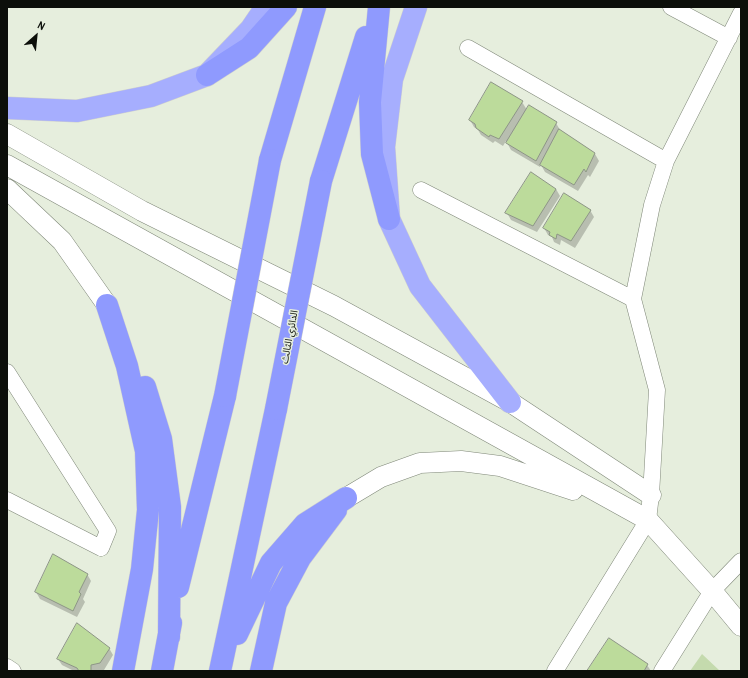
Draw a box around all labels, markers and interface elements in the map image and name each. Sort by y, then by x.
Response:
north arrow [16,16,56,56]
text: N [35,18,48,33]
street label: الدائري الثالث [279,309,301,365]

